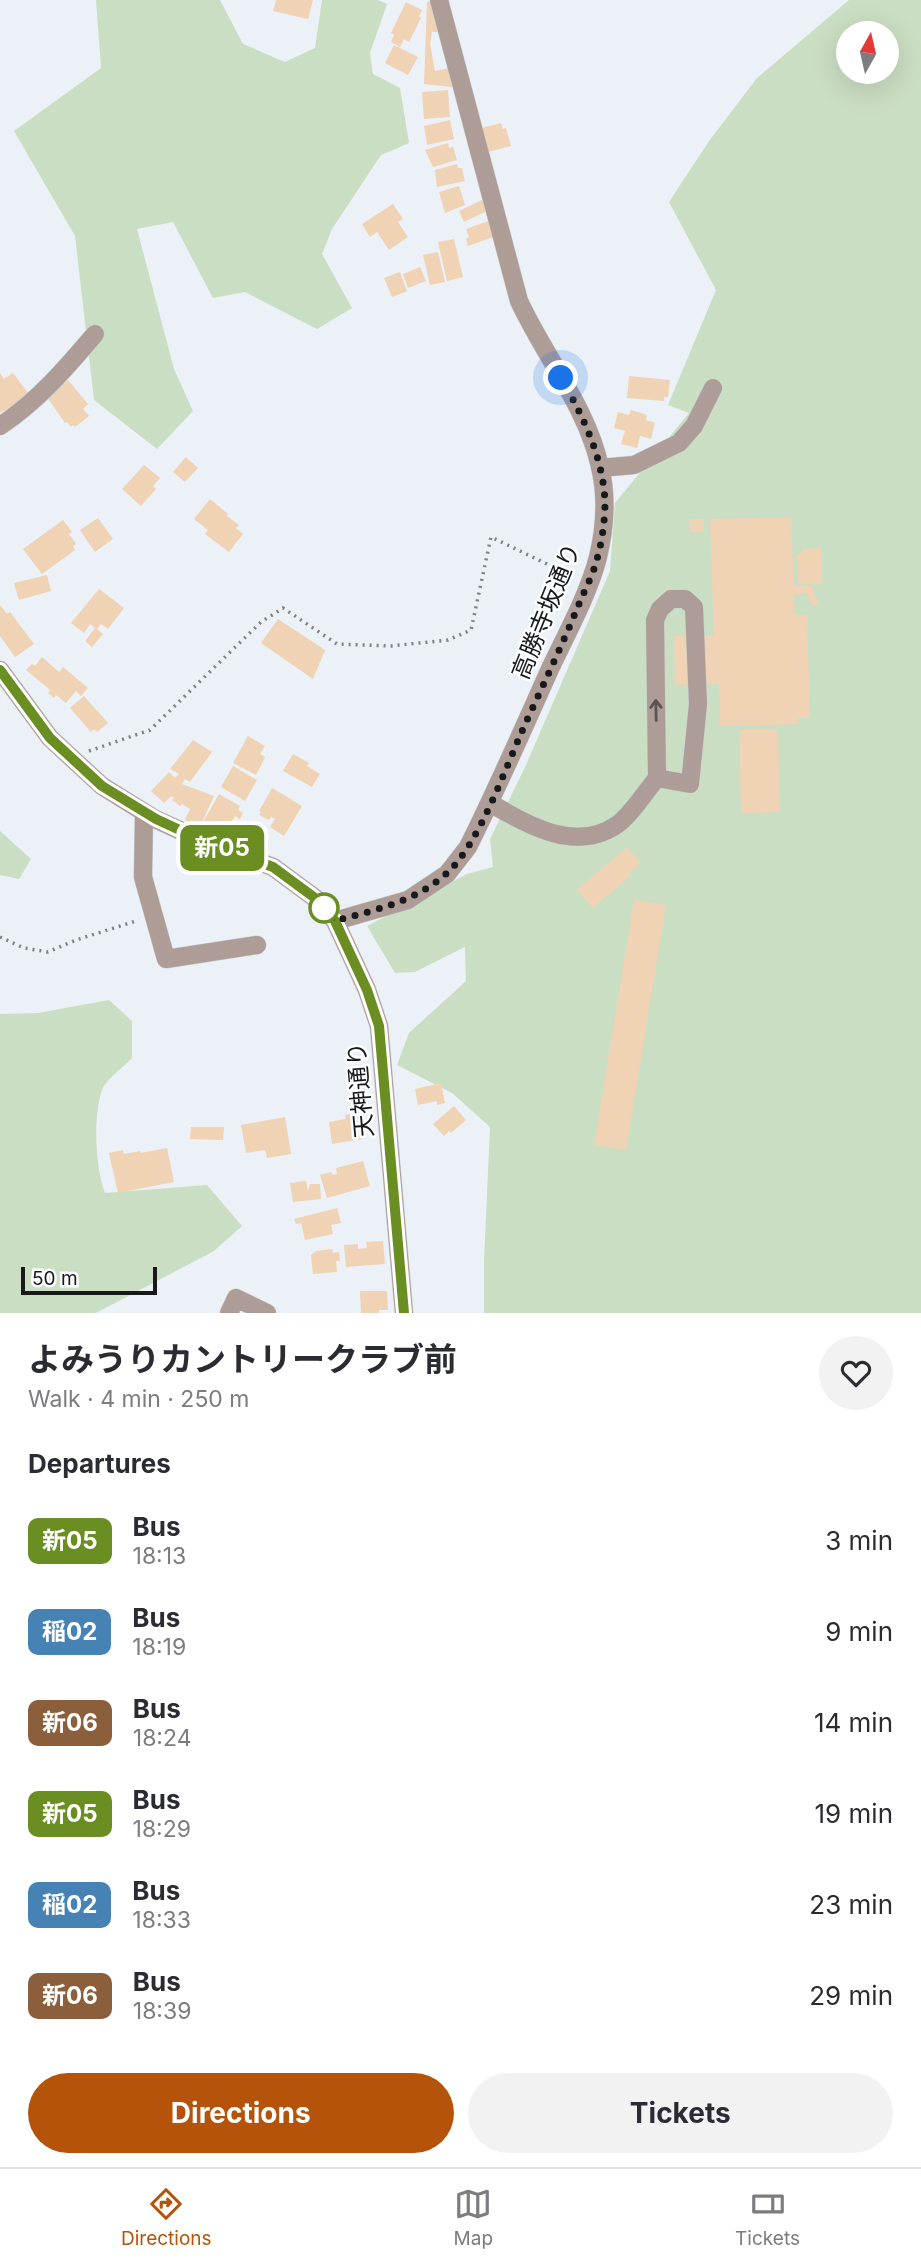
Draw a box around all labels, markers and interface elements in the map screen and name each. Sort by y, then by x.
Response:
north arrow [836,21,900,84]
map controls [836,21,899,84]
your location [543,360,578,395]
street label: 高勝寺坂通り [506,539,586,683]
one-way arrow [649,699,663,722]
line badge: 新05 [182,825,262,871]
text: 新05 [194,833,250,862]
unlabelled marker [309,893,339,923]
street label: 天神通り [341,1041,379,1139]
scale bar [21,1264,158,1296]
text: 50 m [32,1267,78,1290]
button: heart [819,1336,893,1410]
text: よみうりカントリークラブ前 [28,1339,457,1379]
text: Walk · 4 min · 250 m [28,1385,250,1413]
text: Departures [28,1448,171,1479]
text: Bus [133,1511,180,1542]
text: 3 min [825,1525,893,1556]
text: 新05 [42,1526,98,1555]
text: 18:13 [133,1542,186,1570]
text: Bus [132,1602,180,1633]
text: 9 min [825,1616,893,1647]
text: 稲02 [42,1617,97,1646]
text: 18:19 [132,1633,186,1661]
text: Bus [133,1693,181,1724]
text: 14 min [814,1707,893,1738]
text: 新06 [42,1708,98,1737]
text: 18:24 [133,1724,192,1752]
text: Bus [133,1784,180,1815]
text: 19 min [815,1798,893,1829]
text: 新05 [42,1799,98,1828]
text: 18:29 [133,1815,191,1843]
text: Bus [132,1875,180,1906]
text: 23 min [809,1889,893,1920]
text: 稲02 [42,1890,97,1919]
text: 18:33 [132,1906,191,1934]
text: Bus [133,1966,181,1997]
text: 29 min [809,1980,893,2011]
text: 新06 [42,1981,98,2010]
text: 18:39 [133,1997,191,2025]
button: Directions [28,2073,454,2153]
button: Tickets [468,2073,893,2153]
tab: Directions [121,2185,212,2250]
tab: Map [454,2185,493,2250]
tab: Tickets [735,2185,800,2250]

